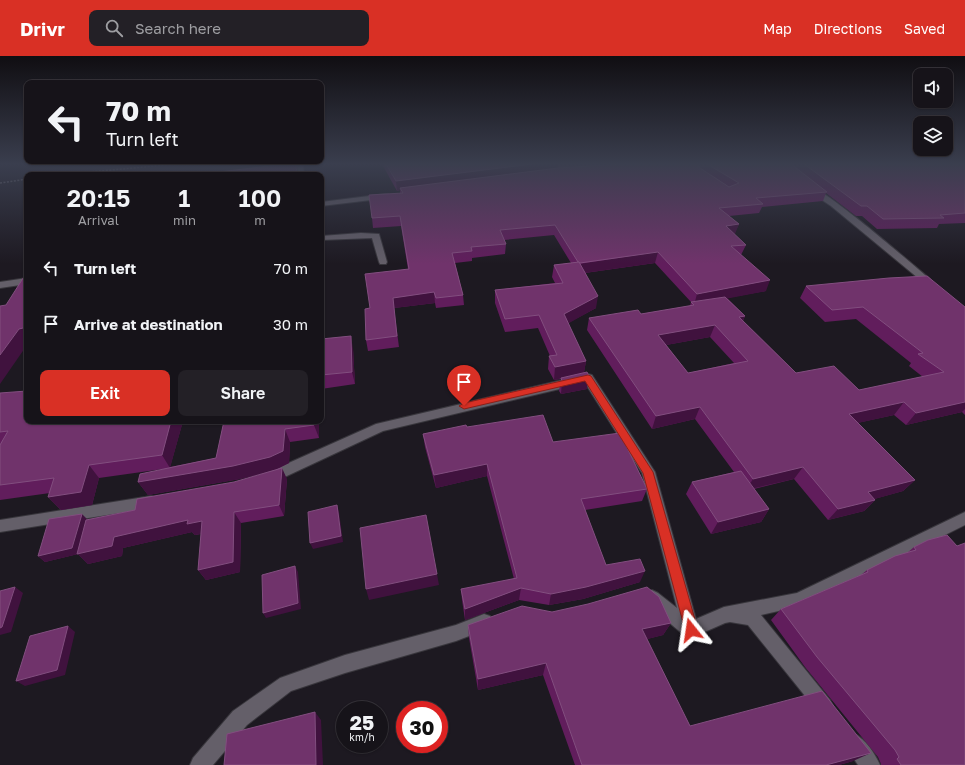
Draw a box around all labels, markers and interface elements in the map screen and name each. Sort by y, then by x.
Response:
search box [89,10,369,46]
text: Drivr [20,17,65,40]
icon: search [103,17,125,39]
text: Search here [135,19,221,37]
text: Map [763,20,792,37]
text: Directions [814,20,882,37]
text: Saved [904,20,945,37]
map controls [913,68,953,156]
button: sound [913,68,953,108]
text: 70 m [106,94,171,127]
icon: left [40,96,92,148]
button: layers [913,116,953,156]
text: Turn left [106,128,179,150]
text: 20:15 [67,183,130,212]
text: 1 [178,183,190,212]
text: 100 [239,183,281,212]
text: Arrival [78,212,119,228]
text: min [173,212,196,228]
text: m [254,212,266,228]
icon: left [40,257,62,279]
text: Turn left [74,259,136,277]
text: 70 m [274,259,308,277]
icon: arrive [40,313,62,335]
text: Arrive at destination [74,315,223,333]
text: 30 m [273,315,308,333]
pin [447,365,481,406]
button: Exit [40,370,170,416]
button: Share [178,370,308,416]
icon: arrive [453,371,475,393]
position arrow [670,609,712,651]
speed limit sign: 30 [396,701,448,753]
text: 25 [350,710,374,734]
text: km/h [349,731,375,743]

